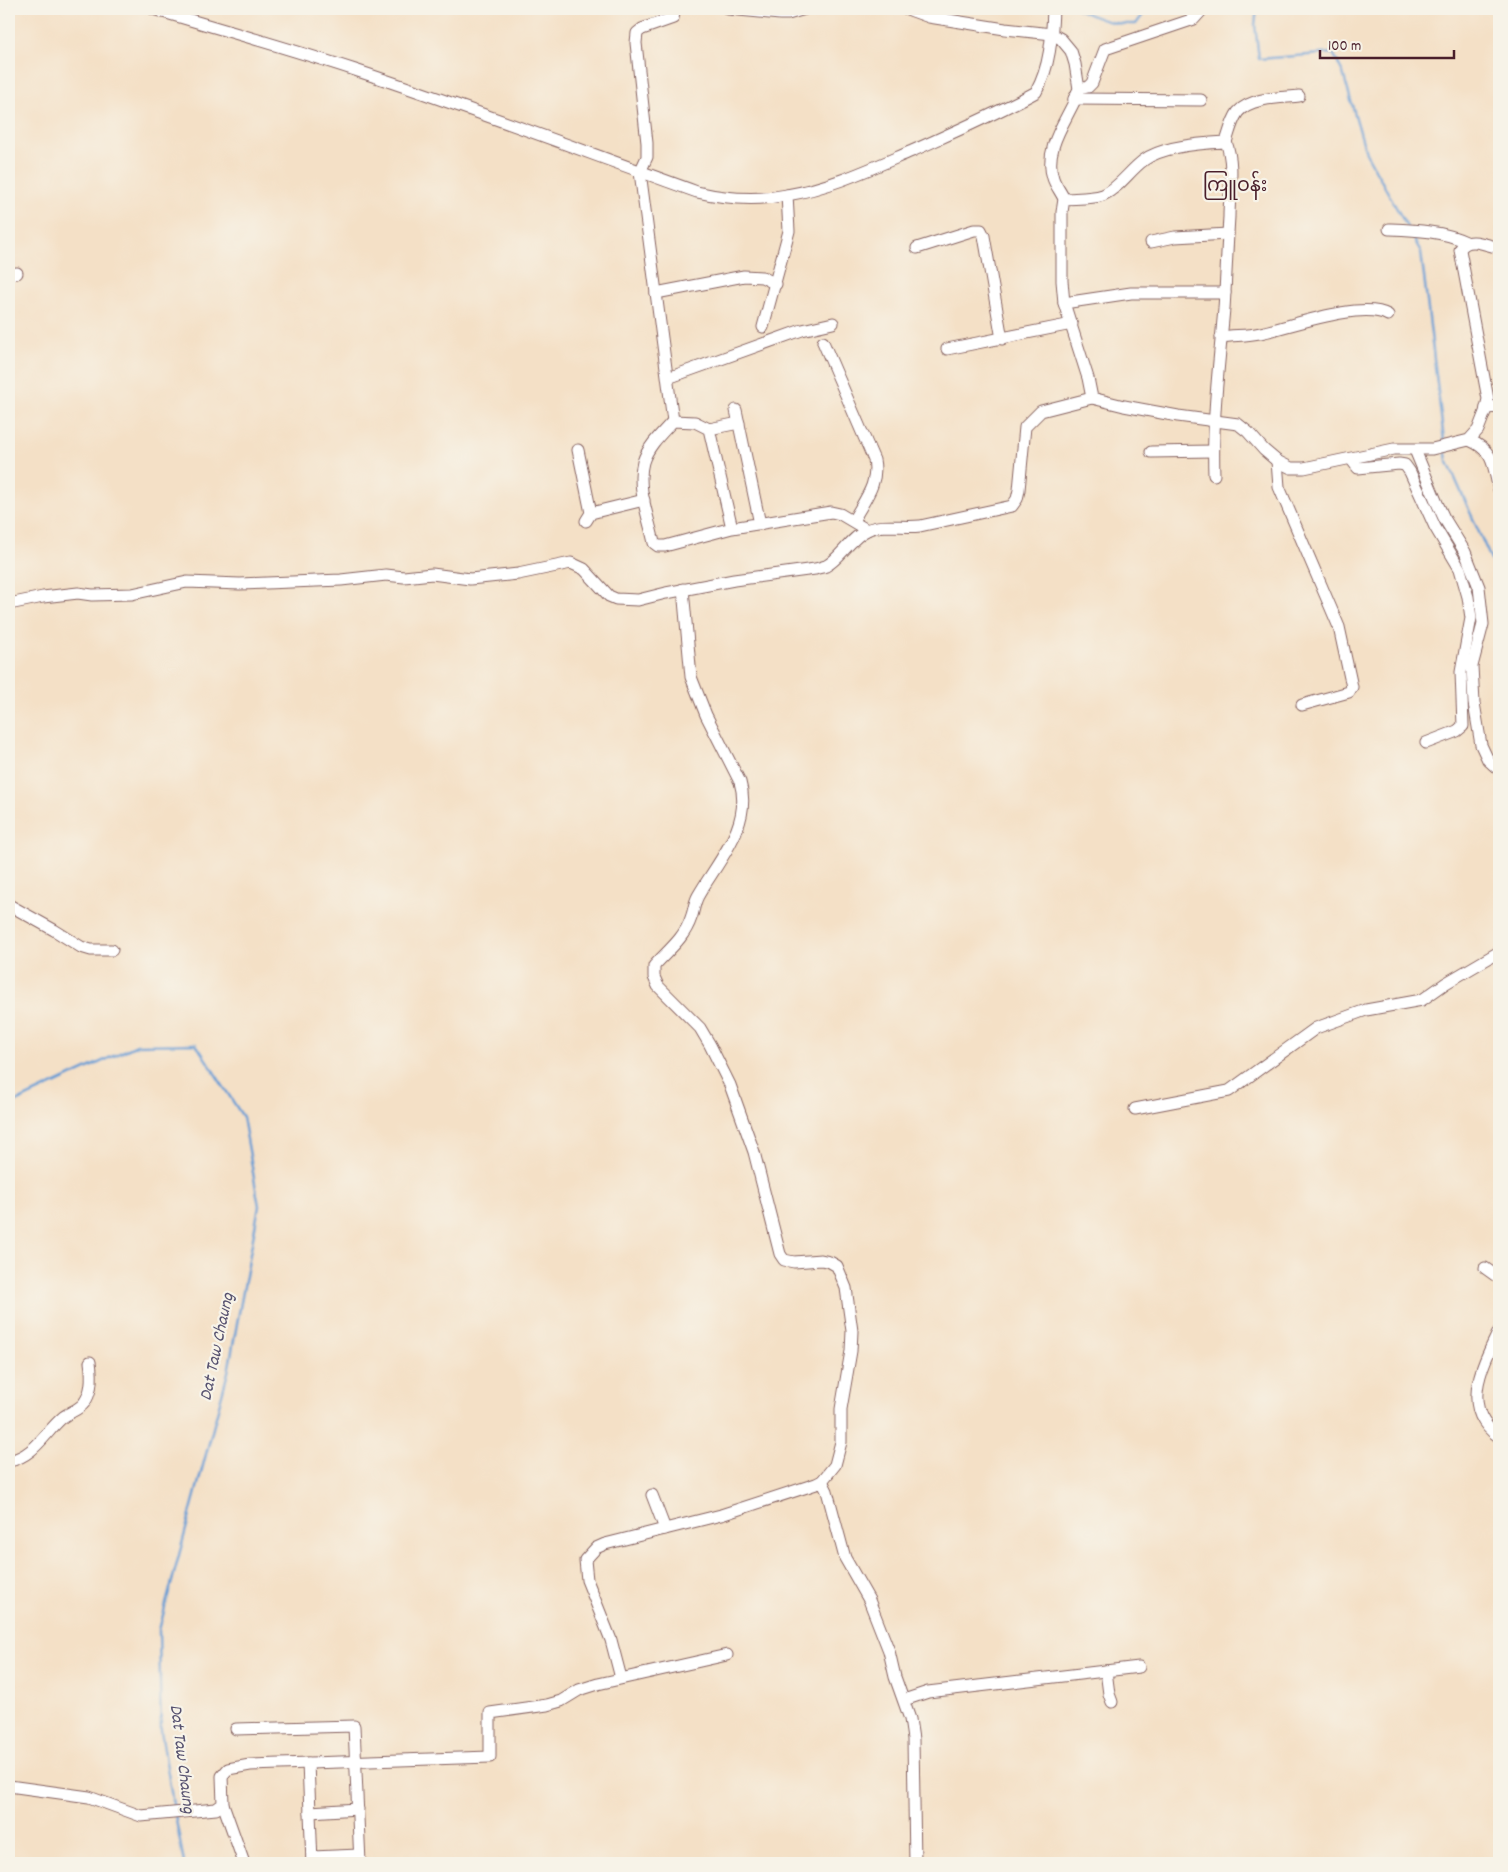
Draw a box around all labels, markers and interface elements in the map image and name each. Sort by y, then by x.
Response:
scale bar [1320,28,1454,60]
text: 100 m [1328,36,1361,58]
district label: ကြူဝန်း [1203,170,1267,201]
water label: Dat Taw Chaung [194,1290,242,1403]
water label: Dat Taw Chaung [162,1703,200,1816]

